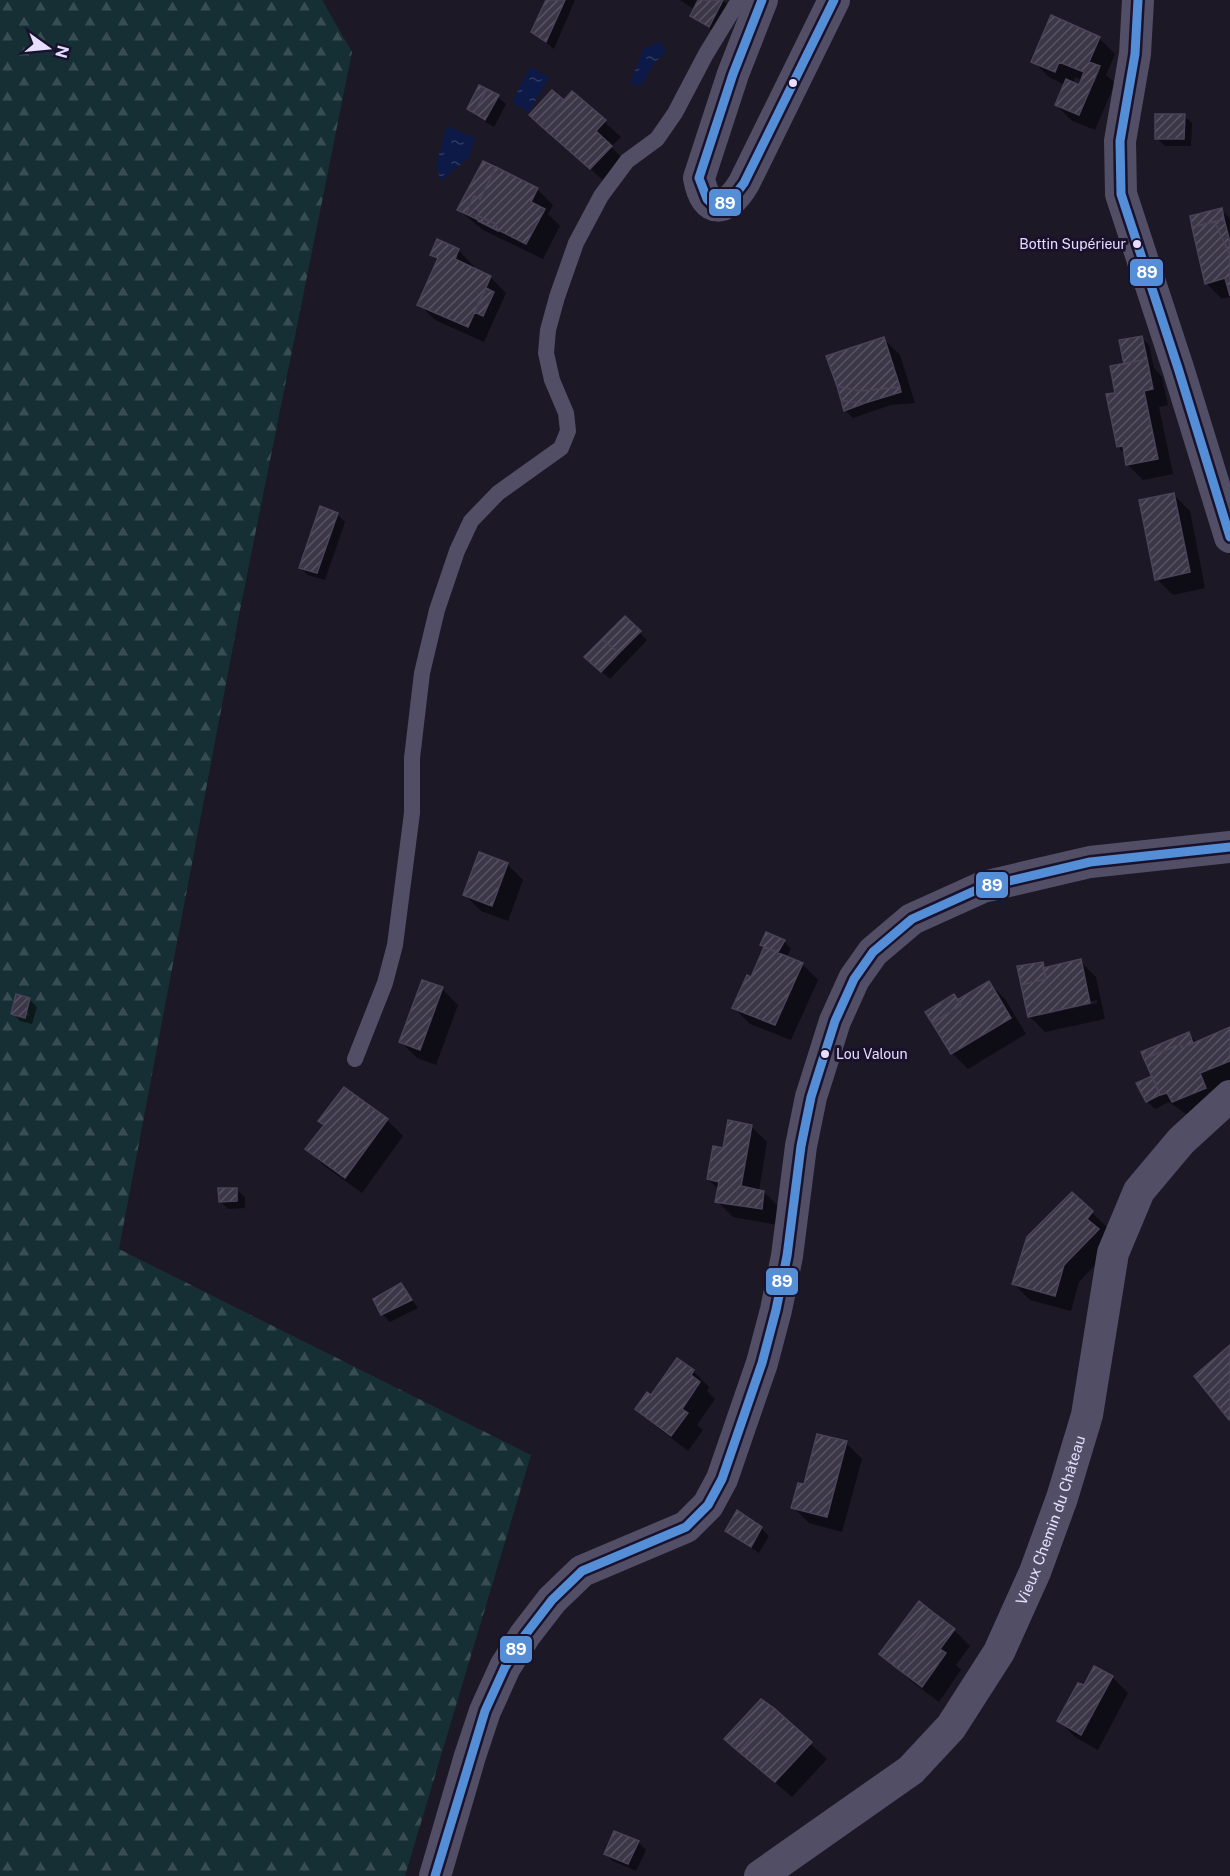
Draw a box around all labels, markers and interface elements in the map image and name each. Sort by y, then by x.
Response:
north arrow [18,18,78,78]
text: N [51,43,73,60]
unlabelled marker [787,77,799,89]
line badge: 89 [708,188,742,217]
text: 89 [714,194,736,213]
place label: Bottin Supérieur [1019,236,1126,252]
marker: Bottin Supérieur [1131,238,1143,250]
line badge: 89 [1129,258,1164,287]
text: 89 [1136,263,1158,282]
line badge: 89 [975,871,1009,899]
text: 89 [981,876,1003,895]
place label: Lou Valoun [836,1046,908,1062]
marker: Lou Valoun [819,1048,831,1060]
line badge: 89 [765,1267,799,1296]
text: 89 [771,1272,793,1291]
street label: Vieux Chemin du Château [1012,1433,1088,1608]
line badge: 89 [499,1635,533,1664]
text: 89 [505,1640,527,1659]

